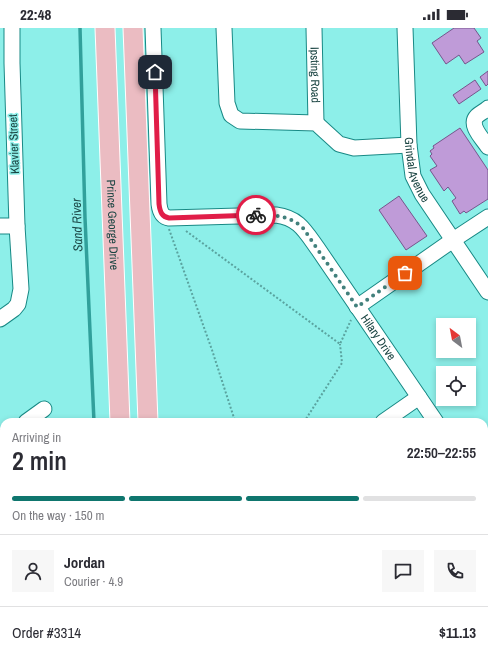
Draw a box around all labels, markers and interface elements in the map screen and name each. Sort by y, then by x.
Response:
text: 22:48 [20,4,51,25]
street label: Ipsting Road [306,47,324,103]
pin [138,55,172,89]
icon: home [144,61,166,83]
street label: Klavier Street [5,114,23,174]
street label: Grindal Avenue [401,137,433,205]
street label: Prince George Drive [103,179,122,270]
courier [236,195,276,235]
water label: Sand River [68,198,86,252]
icon: bike [245,204,267,226]
pin [388,256,422,290]
icon: bag [394,262,416,284]
street label: Hilary Drive [357,311,399,363]
north arrow [436,318,476,358]
map controls [436,318,476,406]
button: locate [436,366,476,406]
text: Arriving in [12,429,61,446]
text: 22:50–22:55 [407,442,476,463]
text: 2 min [12,443,67,478]
text: On the way · 150 m [12,507,104,524]
button: person [12,550,54,592]
button: chat [382,550,424,592]
button: phone [434,550,476,592]
text: Jordan [64,552,105,573]
text: Courier · 4.9 [64,573,123,590]
text: Order #3314 [12,622,81,643]
text: $11.13 [439,622,476,643]

